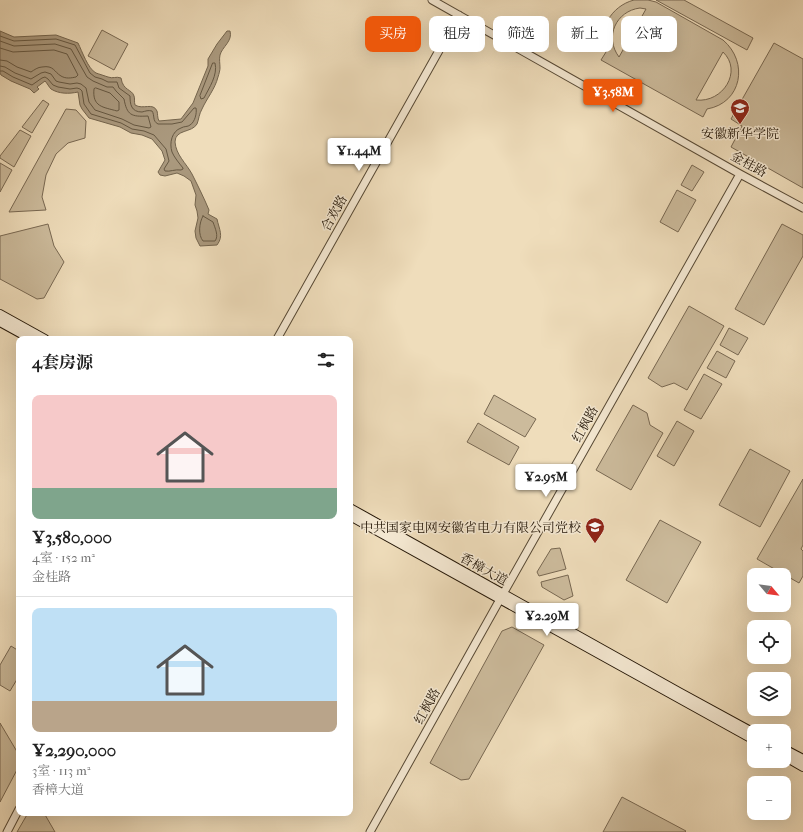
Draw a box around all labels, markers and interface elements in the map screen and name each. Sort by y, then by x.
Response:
chip: 买房 [365,16,421,52]
chip: 租房 [429,16,485,52]
chip: 筛选 [493,16,549,52]
chip: 新上 [557,16,613,52]
chip: 公寓 [621,16,677,52]
pin: ¥3.58M [580,79,646,113]
text: ¥3.58M [592,84,634,99]
school or university icon: 安徽新华学院 [729,97,751,125]
place label: 安徽新华学院 [701,126,779,141]
pin: ¥1.44M [326,138,392,172]
text: ¥1.44M [337,143,381,158]
street label: 金桂路 [728,148,770,180]
street label: 合欢路 [318,192,350,234]
icon: filters [315,349,337,371]
text: 4套房源 [32,352,93,372]
street label: 红枫路 [569,403,601,445]
icon: home [149,421,221,493]
pin: ¥2.95M [513,464,579,498]
text: ¥2.95M [524,469,568,484]
school or university icon: 中共国家电网安徽省电力有限公司党校 [584,516,606,544]
place label: 中共国家电网安徽省电力有限公司党校 [360,520,581,535]
text: ¥3,580,000 [32,527,112,547]
text: 4室 · 152 m² [32,550,95,565]
street label: 香樟大道 [458,550,510,588]
north arrow [747,568,791,612]
map controls [747,568,791,820]
text: 金桂路 [32,569,71,584]
pin: ¥2.29M [514,603,580,637]
text: ¥2.29M [525,608,569,623]
button: locate [747,620,791,664]
icon: home [149,634,221,706]
button: layers [747,672,791,716]
street label: 红枫路 [411,685,443,727]
button: + [747,724,791,768]
text: ¥2,290,000 [32,740,116,760]
text: 3室 · 113 m² [32,763,90,778]
button: − [747,776,791,820]
text: 香樟大道 [32,782,84,797]

